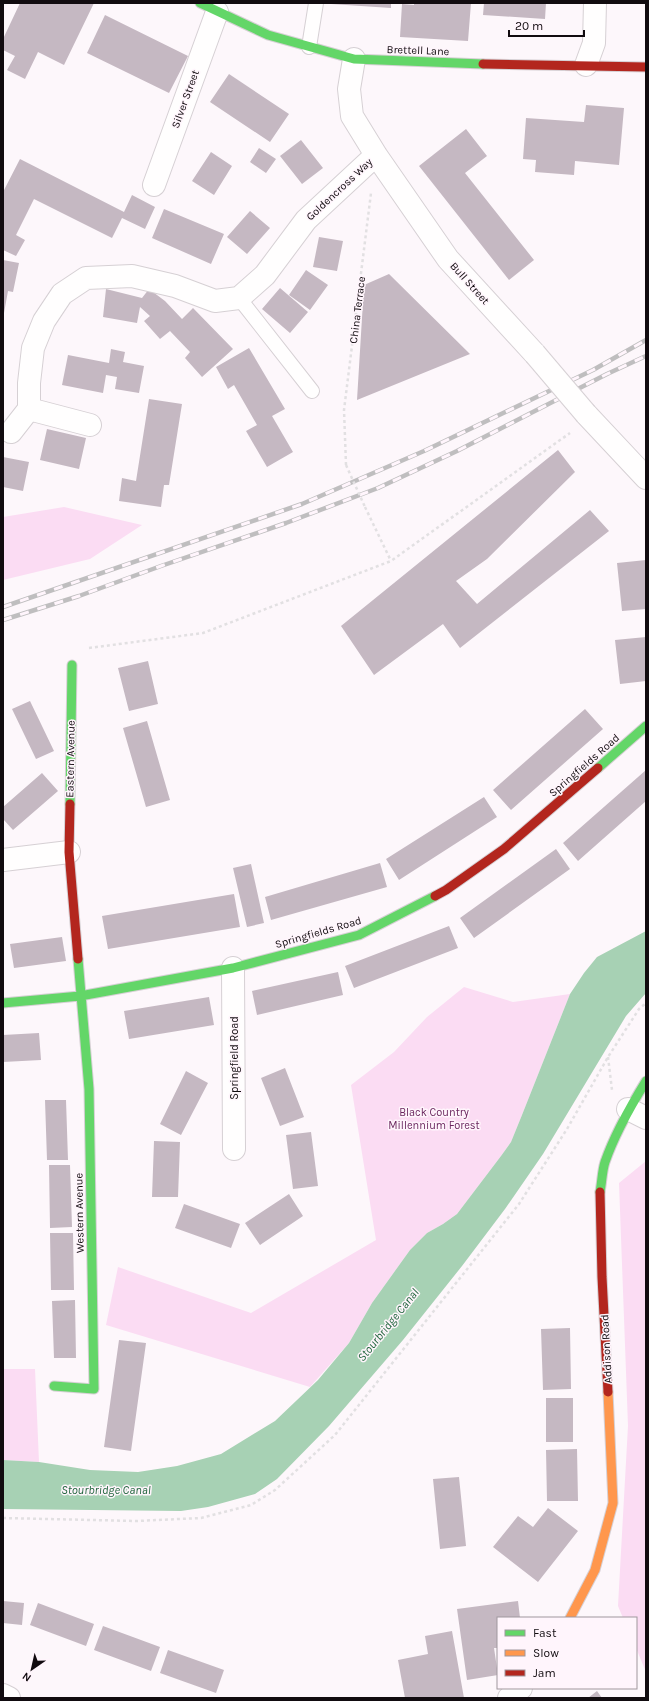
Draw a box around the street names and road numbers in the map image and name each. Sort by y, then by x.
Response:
street label: Brettell Lane [386,43,450,58]
street label: Silver Street [169,68,202,130]
street label: Goldencross Way [304,155,375,223]
street label: Bull Street [447,259,492,307]
street label: China Terrace [347,275,368,344]
street label: Eastern Avenue [63,720,78,798]
street label: Springfields Road [546,731,622,800]
street label: Springfields Road [273,914,363,951]
street label: Springfield Road [228,1016,241,1100]
street label: Western Avenue [72,1172,87,1253]
street label: Addison Road [598,1314,615,1384]

